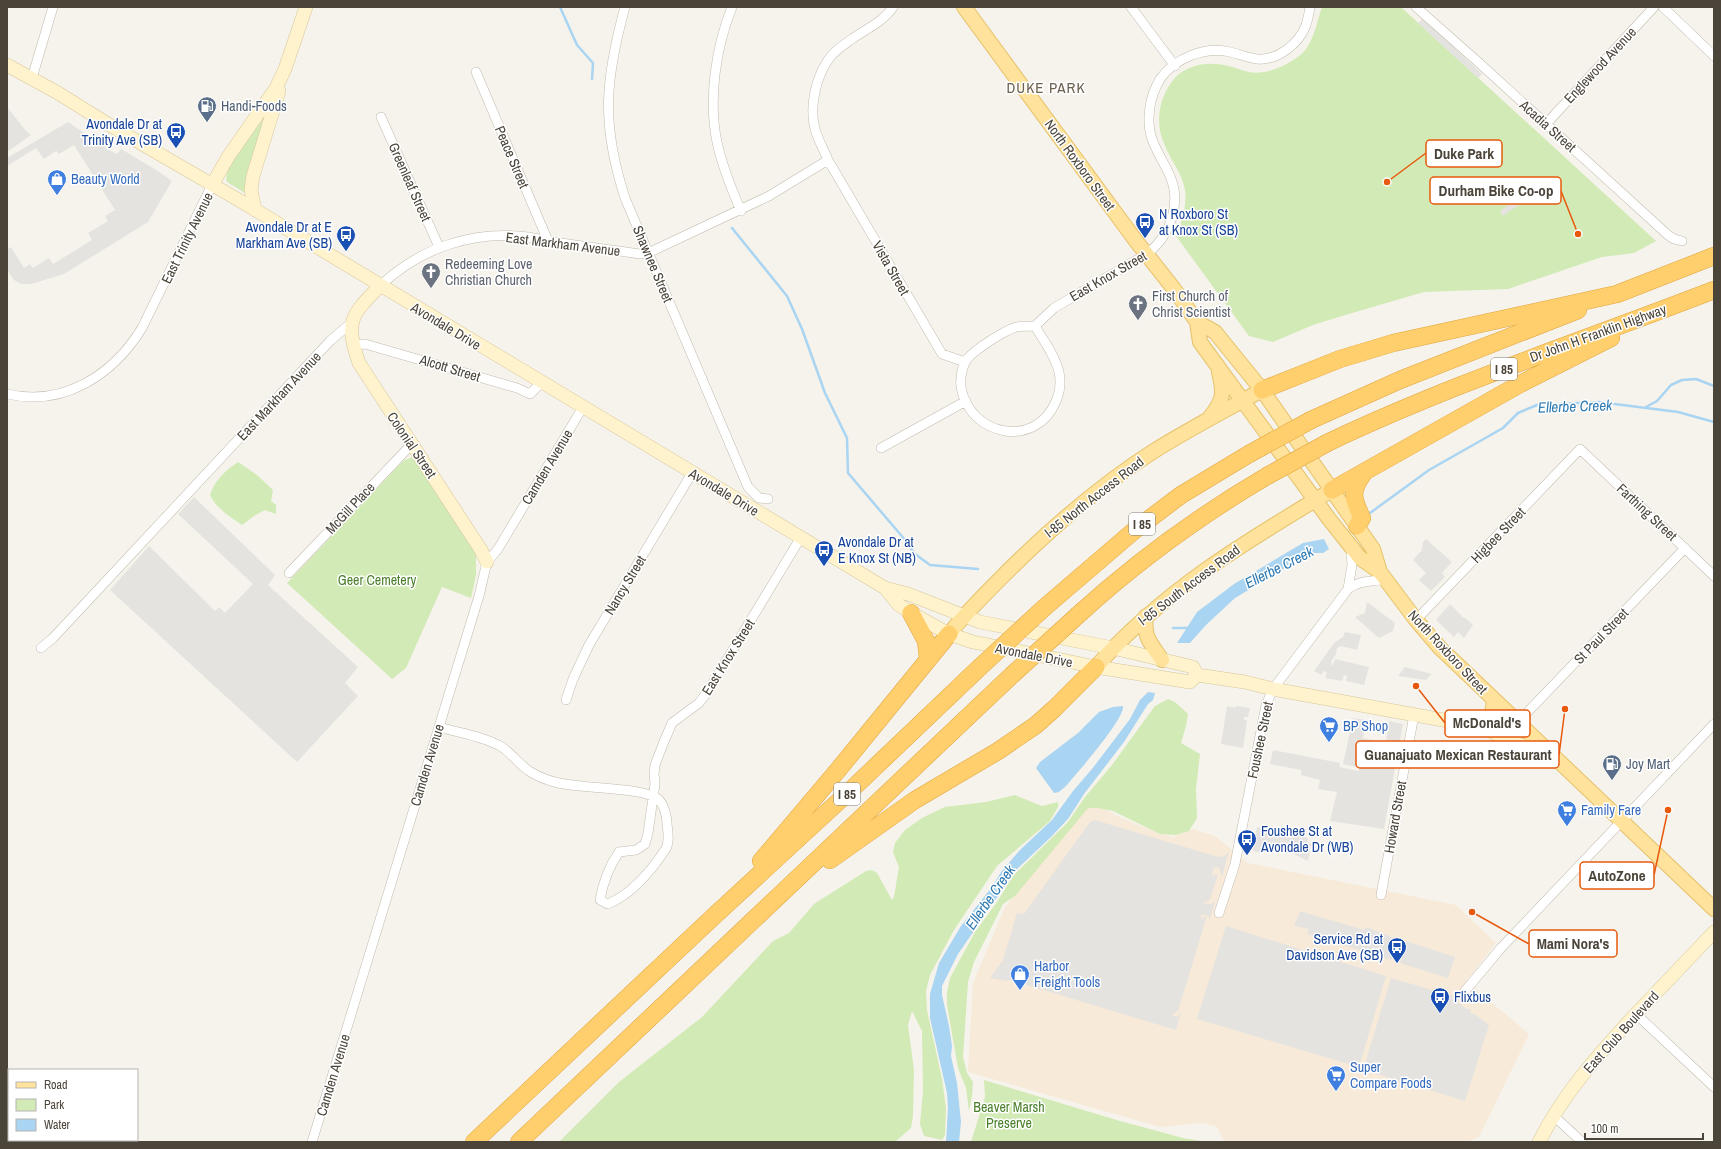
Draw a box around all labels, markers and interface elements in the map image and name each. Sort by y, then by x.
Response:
street label: Englewood Avenue [1560,23,1640,107]
district label: DUKE PARK [1006,77,1086,98]
fuel station icon: Handi-Foods [196,95,218,123]
street label: Acadia Street [1515,95,1580,156]
place label: Handi-Foods [221,97,287,115]
place label: Avondale Dr at Trinity Ave (SB) [82,115,162,149]
street label: North Roxboro Street [1041,116,1119,214]
bus stop icon: Avondale Dr at Trinity Ave (SB) [165,121,187,149]
street label: Peace Street [491,123,533,191]
street label: Greenleaf Street [385,140,435,224]
callout: Duke Park [1426,140,1502,167]
text: Duke Park [1434,143,1494,164]
shop icon: Beauty World [46,168,68,196]
place label: Beauty World [71,170,140,188]
callout: Durham Bike Co-op [1430,177,1561,204]
text: Durham Bike Co-op [1439,180,1553,201]
street label: East Trinity Avenue [157,189,217,287]
place label: N Roxboro St at Knox St (SB) [1159,205,1238,239]
bus stop icon: N Roxboro St at Knox St (SB) [1134,211,1156,239]
place label: Avondale Dr at E Markham Ave (SB) [236,218,332,252]
street label: Shawnee Street [629,223,677,305]
bus stop icon: Avondale Dr at E Markham Ave (SB) [335,224,357,252]
street label: East Markham Avenue [505,228,621,260]
street label: Vista Street [868,238,914,298]
street label: East Knox Street [1066,247,1150,305]
place label: Redeeming Love Christian Church [445,255,532,289]
church icon: Redeeming Love Christian Church [420,261,442,289]
place label: First Church of Christ Scientist [1152,287,1230,321]
church icon: First Church of Christ Scientist [1127,293,1149,321]
street label: Avondale Drive [407,298,484,354]
street label: Dr John H Franklin Highway [1527,300,1669,366]
street label: East Markham Avenue [233,348,325,444]
street label: Alcott Street [417,350,483,386]
road number: I 85 [1491,358,1517,380]
water label: Ellerbe Creek [1537,394,1613,418]
street label: Colonial Street [383,408,441,482]
street label: Camden Avenue [517,426,577,508]
street label: I-85 North Access Road [1041,453,1147,541]
street label: Avondale Drive [685,464,762,520]
street label: McGill Place [321,478,379,538]
street label: Farthing Street [1613,479,1681,545]
street label: Higbee Street [1467,503,1529,567]
road number: I 85 [1129,513,1155,535]
place label: Avondale Dr at E Knox St (NB) [837,533,916,567]
bus stop icon: Avondale Dr at E Knox St (NB) [813,539,835,567]
water label: Ellerbe Creek [1241,540,1318,593]
street label: I-85 South Access Road [1134,541,1244,629]
street label: Nancy Street [600,552,650,618]
park label: Geer Cemetery [338,571,416,589]
street label: St Paul Street [1570,604,1632,668]
street label: North Roxboro Street [1404,606,1492,698]
street label: East Knox Street [698,616,758,698]
street label: Avondale Drive [993,639,1074,671]
street label: Foushee Street [1243,700,1277,780]
callout: McDonald's [1445,710,1530,737]
text: McDonald's [1453,712,1521,733]
supermarket icon: BP Shop [1318,715,1340,743]
place label: BP Shop [1343,717,1388,735]
street label: Camden Avenue [406,722,448,808]
callout: Guanajuato Mexican Restaurant [1356,741,1559,768]
text: Guanajuato Mexican Restaurant [1364,744,1552,765]
fuel station icon: Joy Mart [1601,753,1623,781]
place label: Joy Mart [1626,755,1670,773]
street label: Howard Street [1380,779,1410,855]
road number: I 85 [834,783,860,805]
supermarket icon: Family Fare [1556,799,1578,827]
place label: Family Fare [1581,801,1641,819]
place label: Foushee St at Avondale Dr (WB) [1260,822,1353,856]
bus stop icon: Foushee St at Avondale Dr (WB) [1236,828,1258,856]
water label: Ellerbe Creek [960,860,1020,934]
callout: AutoZone [1580,862,1654,889]
text: AutoZone [1588,865,1646,886]
place label: Service Rd at Davidson Ave (SB) [1286,930,1383,964]
callout: Mami Nora's [1529,930,1617,957]
text: Mami Nora's [1537,933,1609,954]
bus stop icon: Service Rd at Davidson Ave (SB) [1386,936,1408,964]
place label: Harbor Freight Tools [1034,957,1100,991]
shop icon: Harbor Freight Tools [1009,963,1031,991]
bus stop icon: Flixbus [1429,986,1451,1014]
street label: East Club Boulevard [1579,987,1663,1077]
place label: Flixbus [1454,988,1491,1006]
street label: Camden Avenue [312,1032,354,1118]
place label: Super Compare Foods [1350,1058,1432,1092]
supermarket icon: Super Compare Foods [1325,1064,1347,1092]
legend [8,1069,138,1141]
text: Road [44,1077,68,1093]
text: Park [44,1097,64,1113]
park label: Beaver Marsh Preserve [973,1098,1045,1132]
scale bar [1585,1115,1703,1141]
text: Water [44,1117,71,1133]
text: 100 m [1591,1121,1618,1137]

